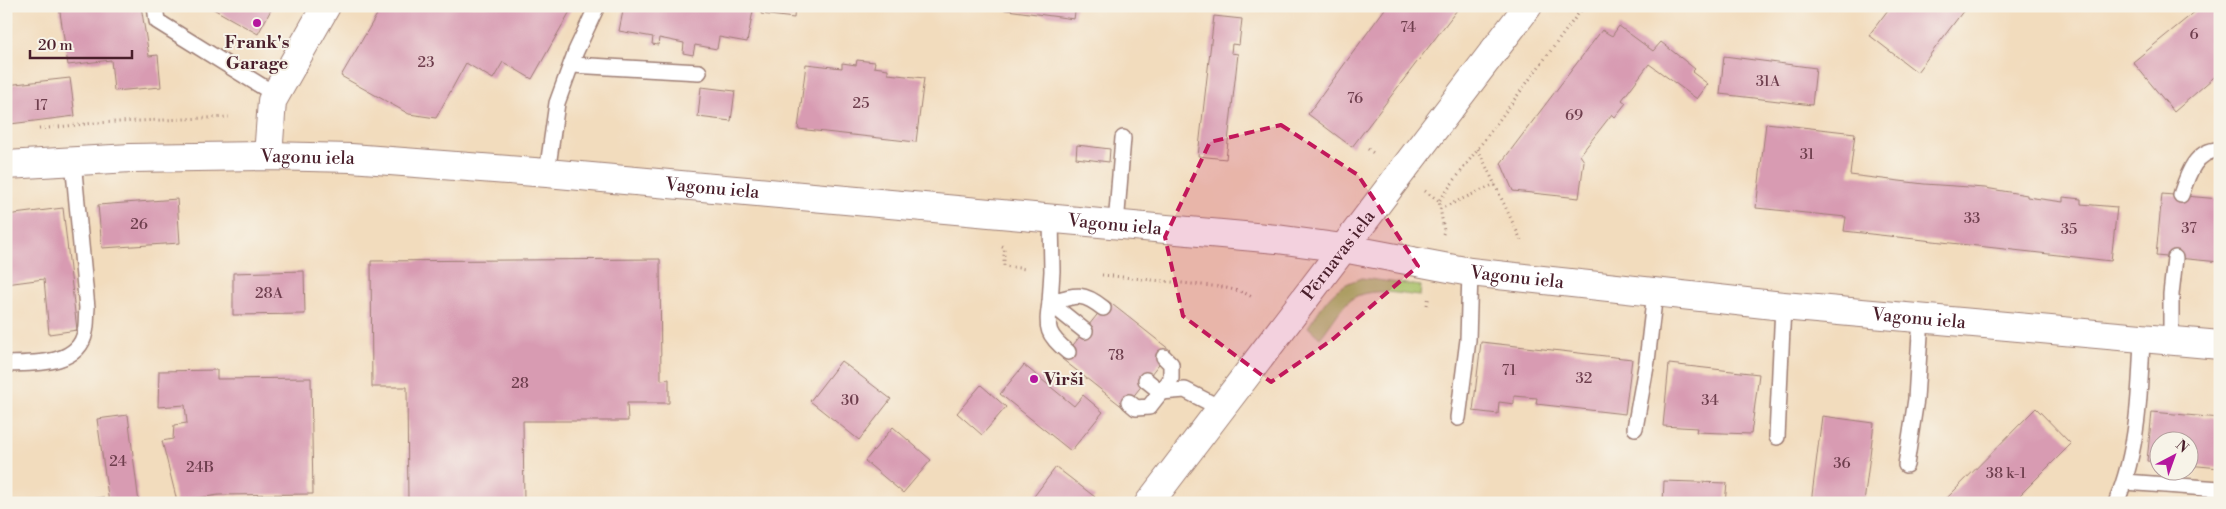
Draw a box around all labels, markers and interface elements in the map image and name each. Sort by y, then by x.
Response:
marker: Frank's Garage [251,17,263,29]
house number: 74 [1400,18,1416,37]
house number: 6 [2189,25,2199,44]
scale bar [30,28,132,60]
place label: Frank's Garage [225,31,290,75]
text: 20 m [38,36,73,55]
house number: 23 [418,53,434,72]
house number: 31A [1756,72,1781,91]
house number: 76 [1347,89,1363,108]
house number: 25 [853,94,869,113]
house number: 17 [34,96,48,115]
house number: 69 [1565,106,1583,125]
street label: Vagonu iela [260,144,356,170]
house number: 31 [1800,145,1815,164]
street label: Vagonu iela [664,172,761,204]
street label: Pērnavas iela [1297,205,1380,304]
street label: Vagonu iela [1066,209,1164,240]
house number: 33 [1964,209,1980,228]
house number: 26 [130,215,148,234]
house number: 37 [2181,219,2197,238]
house number: 35 [2061,220,2077,239]
street label: Vagonu iela [1468,260,1566,294]
house number: 28A [255,284,284,303]
street label: Vagonu iela [1870,302,1968,334]
house number: 78 [1108,346,1124,365]
house number: 71 [1502,361,1517,380]
place label: Virši [1043,368,1084,391]
house number: 32 [1576,369,1592,388]
marker: Virši [1028,373,1040,385]
house number: 28 [511,374,529,393]
house number: 30 [841,391,859,410]
house number: 34 [1701,391,1719,410]
north arrow [2148,432,2198,482]
text: N [2172,437,2192,457]
house number: 24 [109,452,127,471]
house number: 36 [1833,454,1851,473]
house number: 24B [186,458,214,477]
house number: 38 k-1 [1986,464,2027,483]

